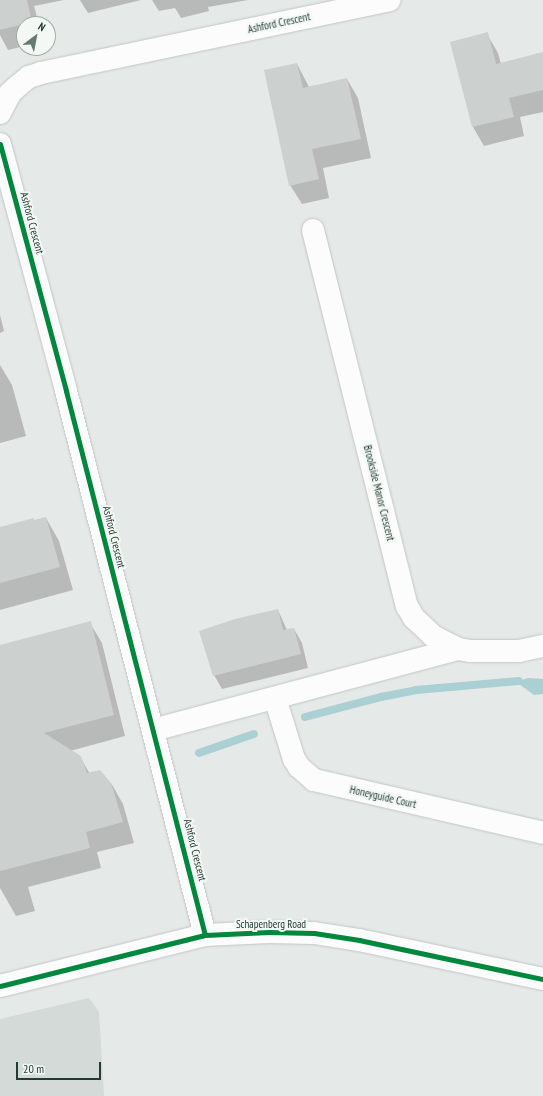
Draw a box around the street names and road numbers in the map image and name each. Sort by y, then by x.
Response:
street label: Ashford Crescent [246,10,312,36]
street label: Ashford Crescent [17,191,47,255]
street label: Brookside Manor Crescent [361,444,397,542]
street label: Ashford Crescent [100,505,128,569]
street label: Honeyguide Court [348,783,418,811]
street label: Ashford Crescent [181,818,209,882]
street label: Schapenberg Road [236,917,306,931]

